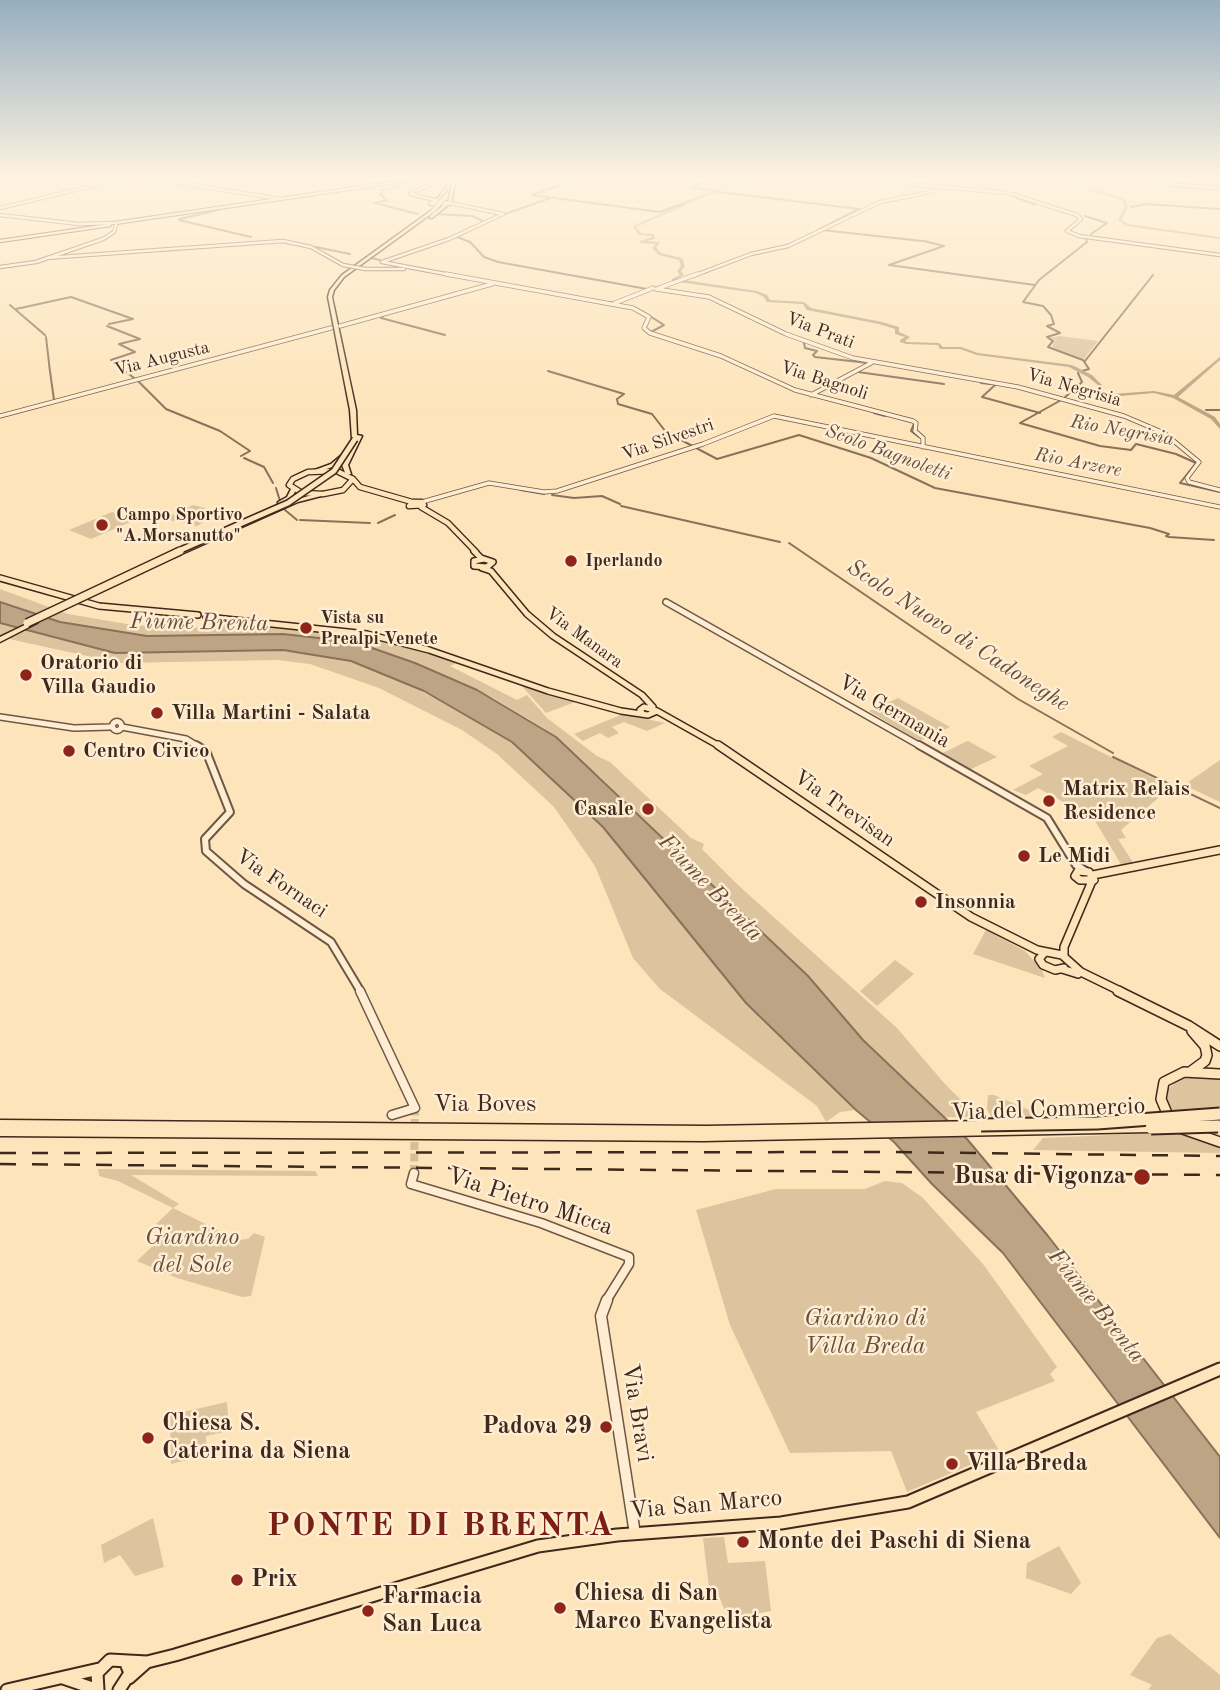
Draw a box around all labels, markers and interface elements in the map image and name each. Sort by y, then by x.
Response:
street label: Via Prati [783,308,857,354]
street label: Via Augusta [112,337,212,381]
street label: Via Bagnoli [777,357,871,405]
street label: Via Negrisia [1024,364,1124,412]
water label: Rio Negrisia [1068,411,1176,451]
street label: Via Silvestri [619,414,717,466]
water label: Scolo Bagnoletti [822,420,954,486]
water label: Rio Arzere [1033,443,1123,483]
place label: Campo Sportivo "A.Morsanutto" [116,504,243,546]
marker: Campo Sportivo "A.Morsanutto" [94,517,110,533]
place label: Iperlando [585,550,662,572]
marker: Iperlando [563,553,579,569]
water label: Scolo Nuovo di Cadoneghe [842,554,1074,718]
street label: Via Manara [541,603,627,673]
place label: Vista su Prealpi Venete [320,607,438,650]
water label: Fiume Brenta [129,608,269,638]
marker: Vista su Prealpi Venete [298,620,314,636]
place label: Oratorio di Villa Gaudio [40,650,156,700]
marker: Oratorio di Villa Gaudio [18,667,34,683]
street label: Via Germania [834,670,954,754]
place label: Villa Martini - Salata [171,700,370,726]
marker: Villa Martini - Salata [149,705,165,721]
place label: Centro Civico [83,738,210,764]
marker: Centro Civico [61,743,77,759]
street label: Via Trevisan [788,765,900,853]
place label: Matrix Relais Residence [1063,776,1190,826]
marker: Matrix Relais Residence [1041,793,1057,809]
place label: Casale [573,796,634,822]
marker: Casale [640,801,656,817]
water label: Fiume Brenta [652,828,768,948]
place label: Le Midi [1038,843,1110,869]
street label: Via Fornaci [230,844,332,924]
marker: Le Midi [1016,848,1032,864]
place label: Insonnia [935,889,1016,915]
marker: Insonnia [913,894,929,910]
street label: Via Boves [433,1091,537,1119]
street label: Via del Commercio [950,1092,1146,1128]
street label: Via Pietro Micca [443,1162,617,1242]
place label: Busa di Vigonza [954,1163,1126,1191]
marker: Busa di Vigonza [1132,1167,1152,1187]
park label: Giardino del Sole [145,1224,239,1280]
water label: Fiume Brenta [1042,1243,1150,1369]
park label: Giardino di Villa Breda [804,1305,926,1361]
street label: Via Bravi [615,1362,659,1464]
place label: Chiesa S. Caterina da Siena [162,1410,351,1466]
place label: Padova 29 [482,1413,592,1441]
marker: Padova 29 [598,1419,614,1435]
marker: Chiesa S. Caterina da Siena [140,1430,156,1446]
place label: Villa Breda [966,1450,1088,1478]
marker: Villa Breda [944,1456,960,1472]
street label: Via San Marco [628,1484,784,1526]
district label: PONTE DI BRENTA [269,1506,613,1546]
place label: Monte dei Paschi di Siena [757,1528,1031,1556]
marker: Monte dei Paschi di Siena [735,1534,751,1550]
place label: Prix [251,1566,298,1594]
marker: Prix [229,1572,245,1588]
place label: Chiesa di San Marco Evangelista [574,1580,772,1636]
place label: Farmacia San Luca [382,1583,482,1639]
marker: Chiesa di San Marco Evangelista [552,1600,568,1616]
marker: Farmacia San Luca [360,1603,376,1619]

